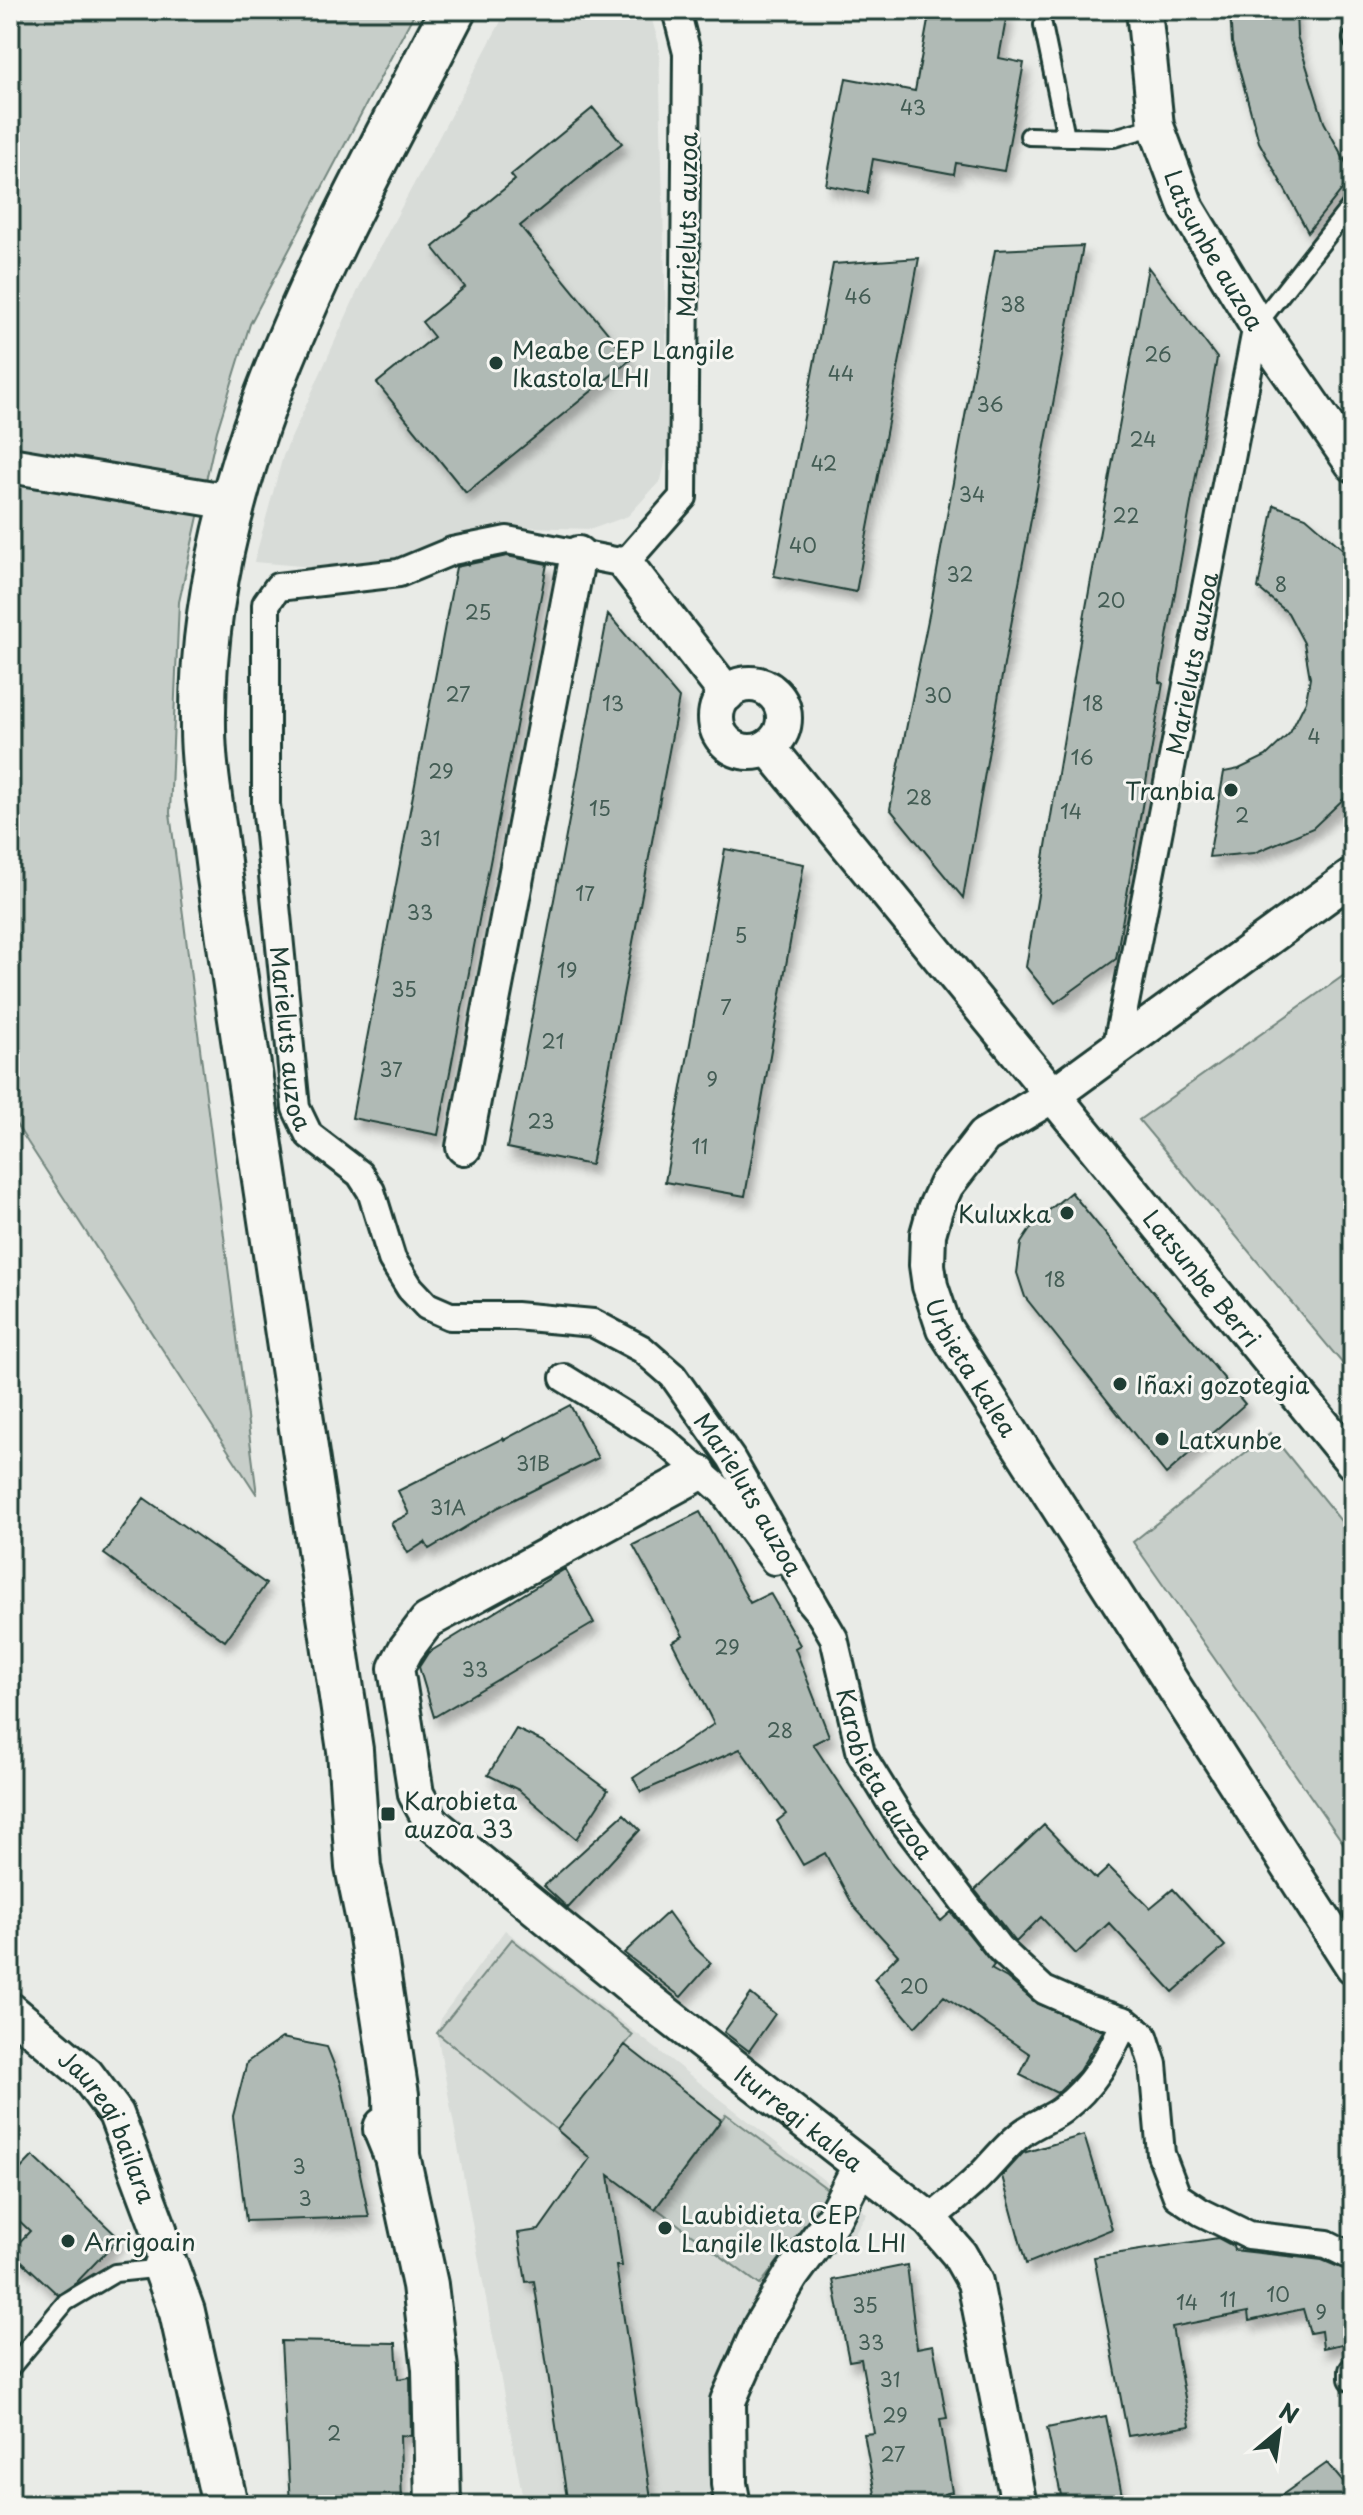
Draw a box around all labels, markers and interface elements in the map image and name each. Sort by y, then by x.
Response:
house number: 43 [900,92,926,122]
street label: Marieluts auzoa [666,132,706,318]
street label: Latsunbe auzoa [1156,165,1274,337]
house number: 46 [844,281,872,311]
house number: 38 [1000,289,1026,319]
place label: Meabe CEP Langile Ikastola LHI [512,331,735,395]
house number: 26 [1144,339,1172,369]
marker: Meabe CEP Langile Ikastola LHI [487,354,505,372]
house number: 44 [828,358,854,388]
house number: 36 [976,389,1004,419]
house number: 24 [1130,424,1156,454]
house number: 42 [811,448,837,478]
house number: 34 [959,479,985,509]
house number: 22 [1113,500,1139,530]
house number: 40 [789,530,817,560]
house number: 32 [947,559,973,589]
street label: Marieluts auzoa [1156,569,1227,758]
house number: 8 [1275,569,1287,599]
house number: 20 [1097,585,1125,615]
house number: 25 [465,597,491,627]
house number: 27 [446,679,470,709]
house number: 30 [924,680,952,710]
house number: 13 [602,688,624,718]
house number: 18 [1082,688,1104,718]
house number: 4 [1307,721,1321,751]
house number: 16 [1071,742,1094,772]
house number: 29 [428,756,454,786]
place label: Tranbia [1125,772,1215,808]
marker: Tranbia [1222,781,1240,799]
house number: 28 [906,782,932,812]
house number: 15 [589,793,611,823]
house number: 14 [1060,796,1082,826]
house number: 2 [1235,800,1249,830]
house number: 31 [420,823,440,853]
house number: 17 [575,878,595,908]
house number: 33 [407,897,433,927]
house number: 5 [735,920,747,950]
street label: Marieluts auzoa [262,944,322,1136]
house number: 19 [557,955,577,985]
house number: 35 [391,974,417,1004]
house number: 7 [720,992,732,1022]
house number: 21 [541,1026,565,1056]
house number: 37 [379,1054,403,1084]
house number: 9 [706,1064,718,1094]
house number: 23 [527,1106,555,1136]
house number: 11 [692,1131,708,1161]
place label: Kuluxka [958,1195,1051,1231]
street label: Latsunbe Berri [1135,1201,1270,1355]
marker: Kuluxka [1058,1204,1076,1222]
house number: 18 [1044,1264,1066,1294]
street label: Urbieta kalea [917,1293,1027,1444]
place label: Iñaxi gozotegia [1136,1366,1310,1402]
marker: Iñaxi gozotegia [1111,1375,1129,1393]
street label: Marieluts auzoa [686,1405,812,1582]
place label: Latxunbe [1178,1421,1282,1457]
marker: Latxunbe [1153,1430,1171,1448]
house number: 31B [516,1448,550,1478]
house number: 31A [430,1492,466,1522]
house number: 29 [714,1632,740,1662]
house number: 33 [462,1654,488,1684]
street label: Karobieta auzoa [828,1685,943,1866]
house number: 28 [767,1715,793,1745]
place label: Karobieta auzoa 33 [404,1782,517,1846]
marker: Karobieta auzoa 33 [379,1805,397,1823]
house number: 20 [900,1971,928,2001]
street label: Jauregi bailara [51,2040,166,2208]
street label: Iturregi kalea [727,2056,872,2180]
house number: 3 [292,2151,306,2181]
house number: 3 [298,2183,312,2213]
place label: Laubidieta CEP Langile Ikastola LHI [681,2196,907,2260]
marker: Laubidieta CEP Langile Ikastola LHI [656,2219,674,2237]
place label: Arrigoain [84,2223,196,2259]
marker: Arrigoain [59,2232,77,2250]
house number: 10 [1266,2279,1290,2309]
house number: 11 [1220,2284,1236,2314]
house number: 14 [1176,2287,1198,2317]
house number: 35 [852,2290,878,2320]
house number: 9 [1315,2297,1327,2327]
house number: 33 [858,2327,884,2357]
house number: 31 [880,2364,900,2394]
north arrow [1239,2391,1319,2471]
text: N [1274,2394,1305,2431]
house number: 29 [882,2400,908,2430]
house number: 2 [327,2418,341,2448]
house number: 27 [881,2439,905,2469]

